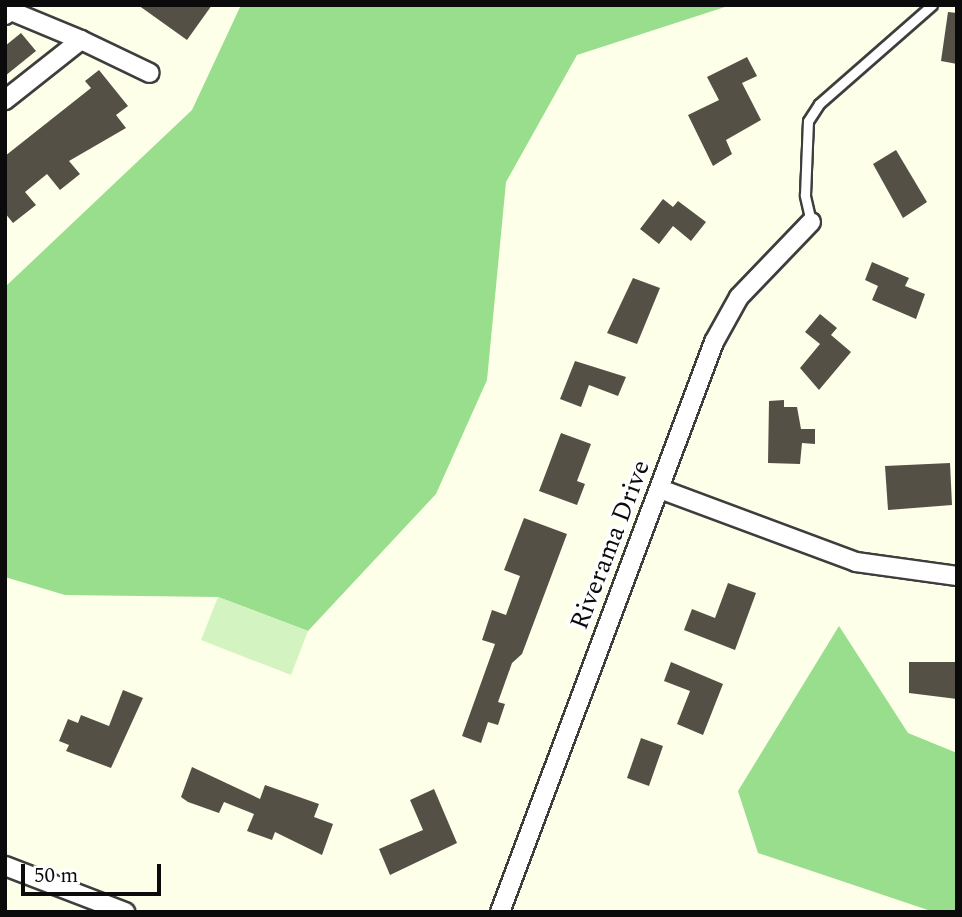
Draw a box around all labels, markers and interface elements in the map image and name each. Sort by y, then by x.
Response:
street label: Riverama Drive [564,456,658,634]
scale bar [24,850,164,894]
text: 50 m [34,860,78,892]

